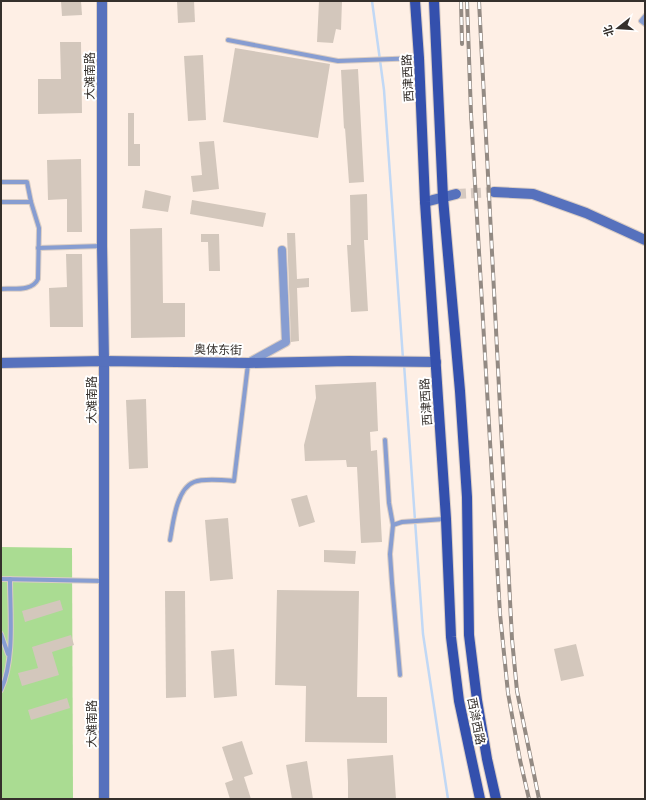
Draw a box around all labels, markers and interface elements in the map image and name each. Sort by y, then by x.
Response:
north arrow [598,8,638,48]
text: 北 [599,24,617,39]
street label: 大滩南路 [81,52,97,100]
street label: 西津西路 [398,54,416,102]
street label: 奥体东街 [194,341,242,357]
street label: 大滩南路 [83,376,99,424]
street label: 西津西路 [415,377,435,427]
street label: 西津西路 [465,696,489,746]
street label: 大滩南路 [83,700,99,748]

